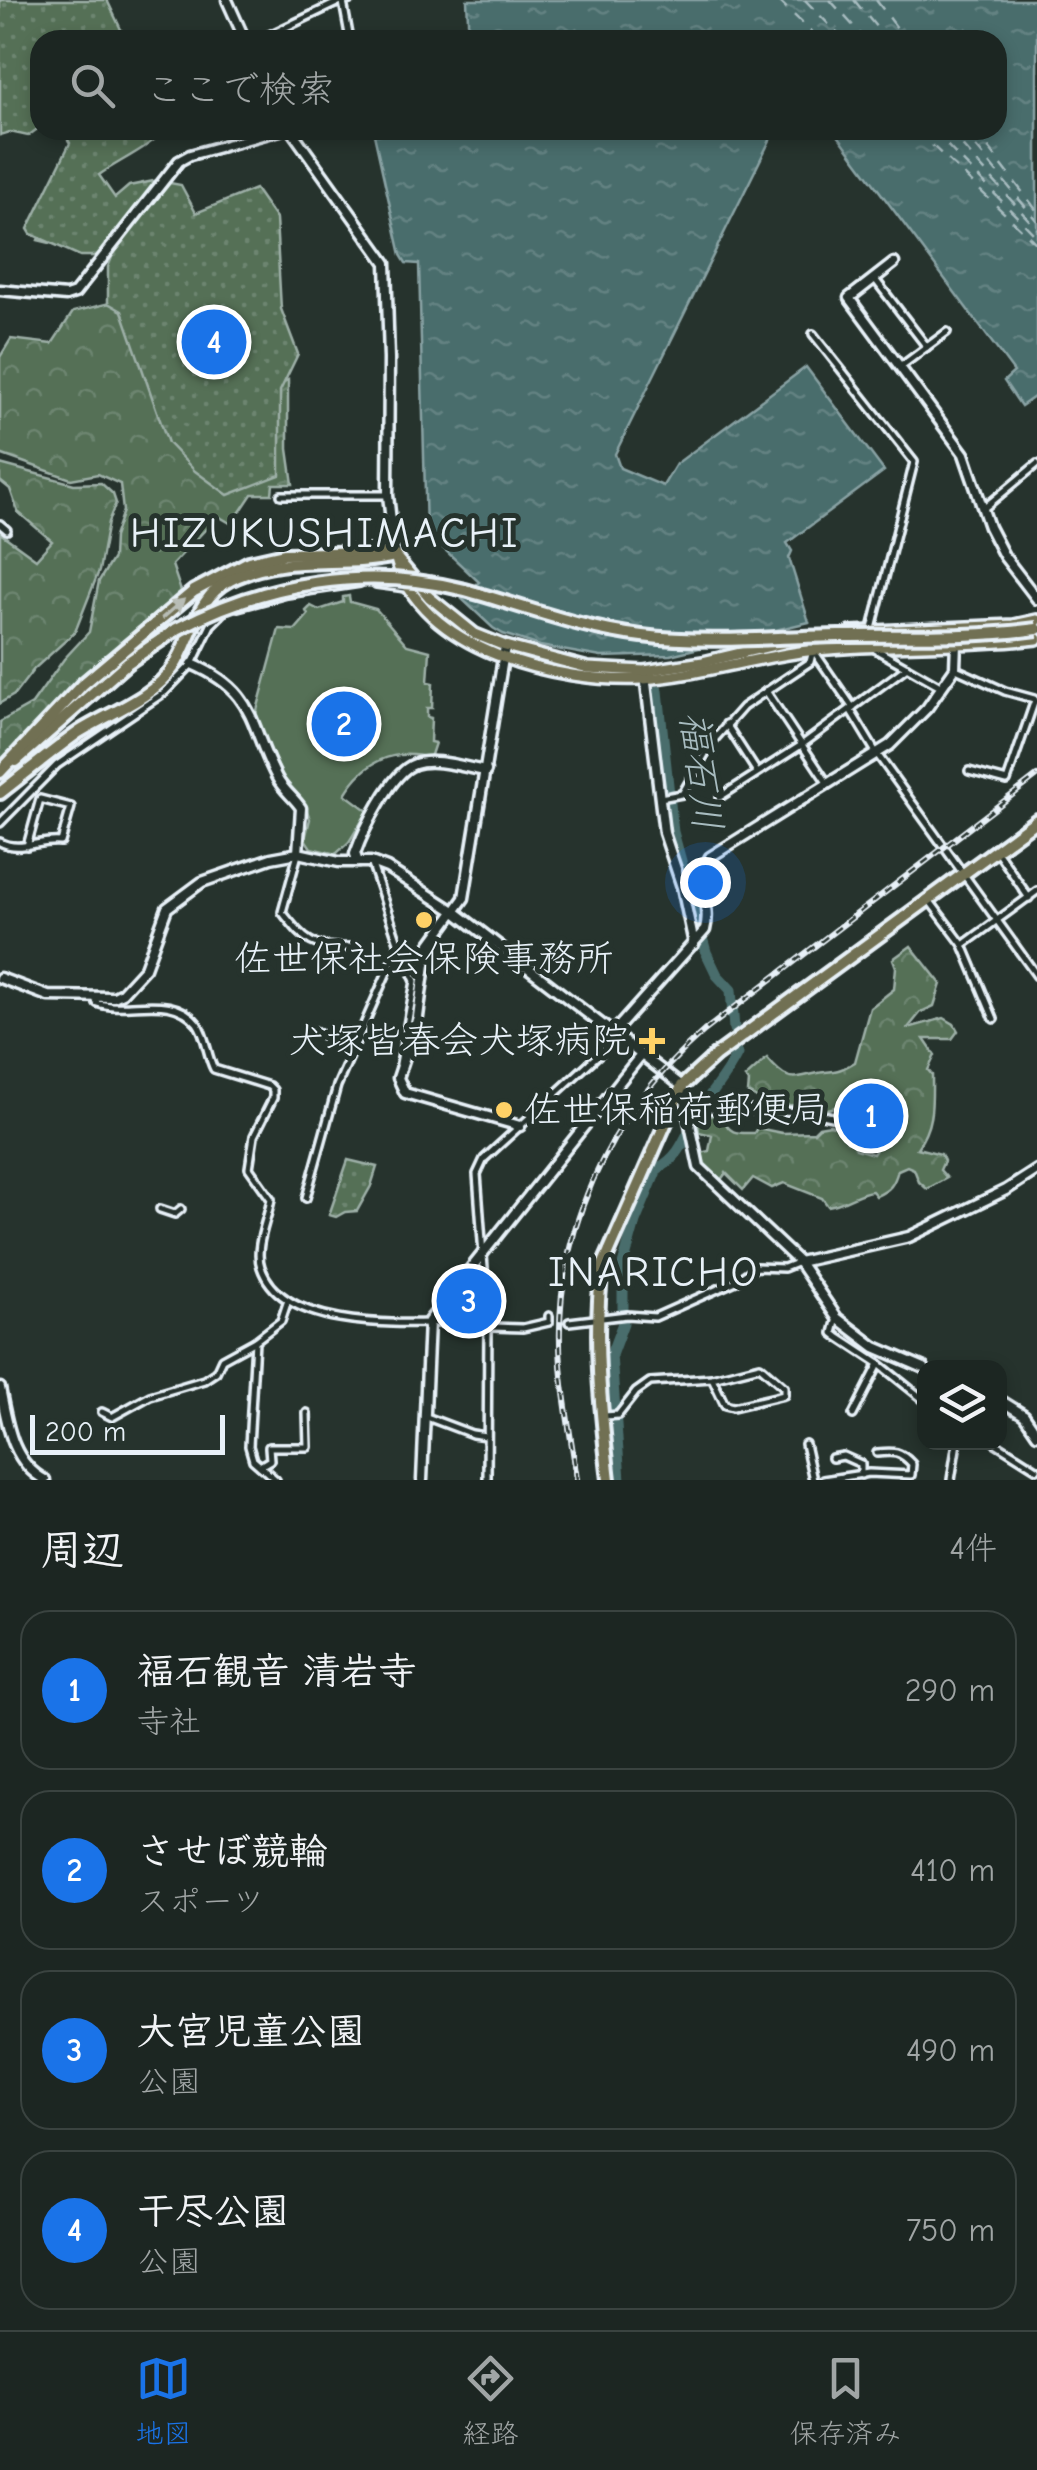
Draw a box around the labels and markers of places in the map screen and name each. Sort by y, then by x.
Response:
pin: 4 [182,304,246,380]
pin: 2 [312,686,376,762]
marker: 佐世保社会保険事務所 [413,909,435,931]
place label: 佐世保社会保険事務所 [234,937,614,981]
place label: 犬塚皆春会犬塚病院 [288,1019,630,1063]
marker: 犬塚皆春会犬塚病院 [639,1028,665,1054]
pin: 1 [838,1078,904,1154]
place label: 佐世保稲荷郵便局 [524,1088,828,1132]
marker: 佐世保稲荷郵便局 [493,1099,515,1121]
pin: 3 [436,1264,502,1338]

